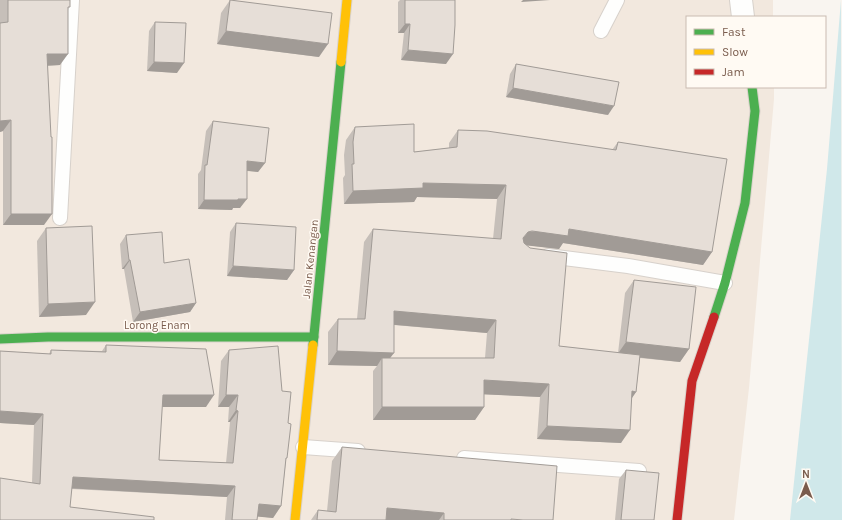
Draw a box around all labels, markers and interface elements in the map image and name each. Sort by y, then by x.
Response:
legend [686,16,826,88]
text: Fast [722,25,746,39]
text: Slow [722,45,748,59]
text: Jam [722,65,745,79]
street label: Jalan Kenangan [300,219,321,299]
street label: Lorong Enam [124,319,190,332]
north arrow [786,464,826,504]
text: N [802,468,810,481]

